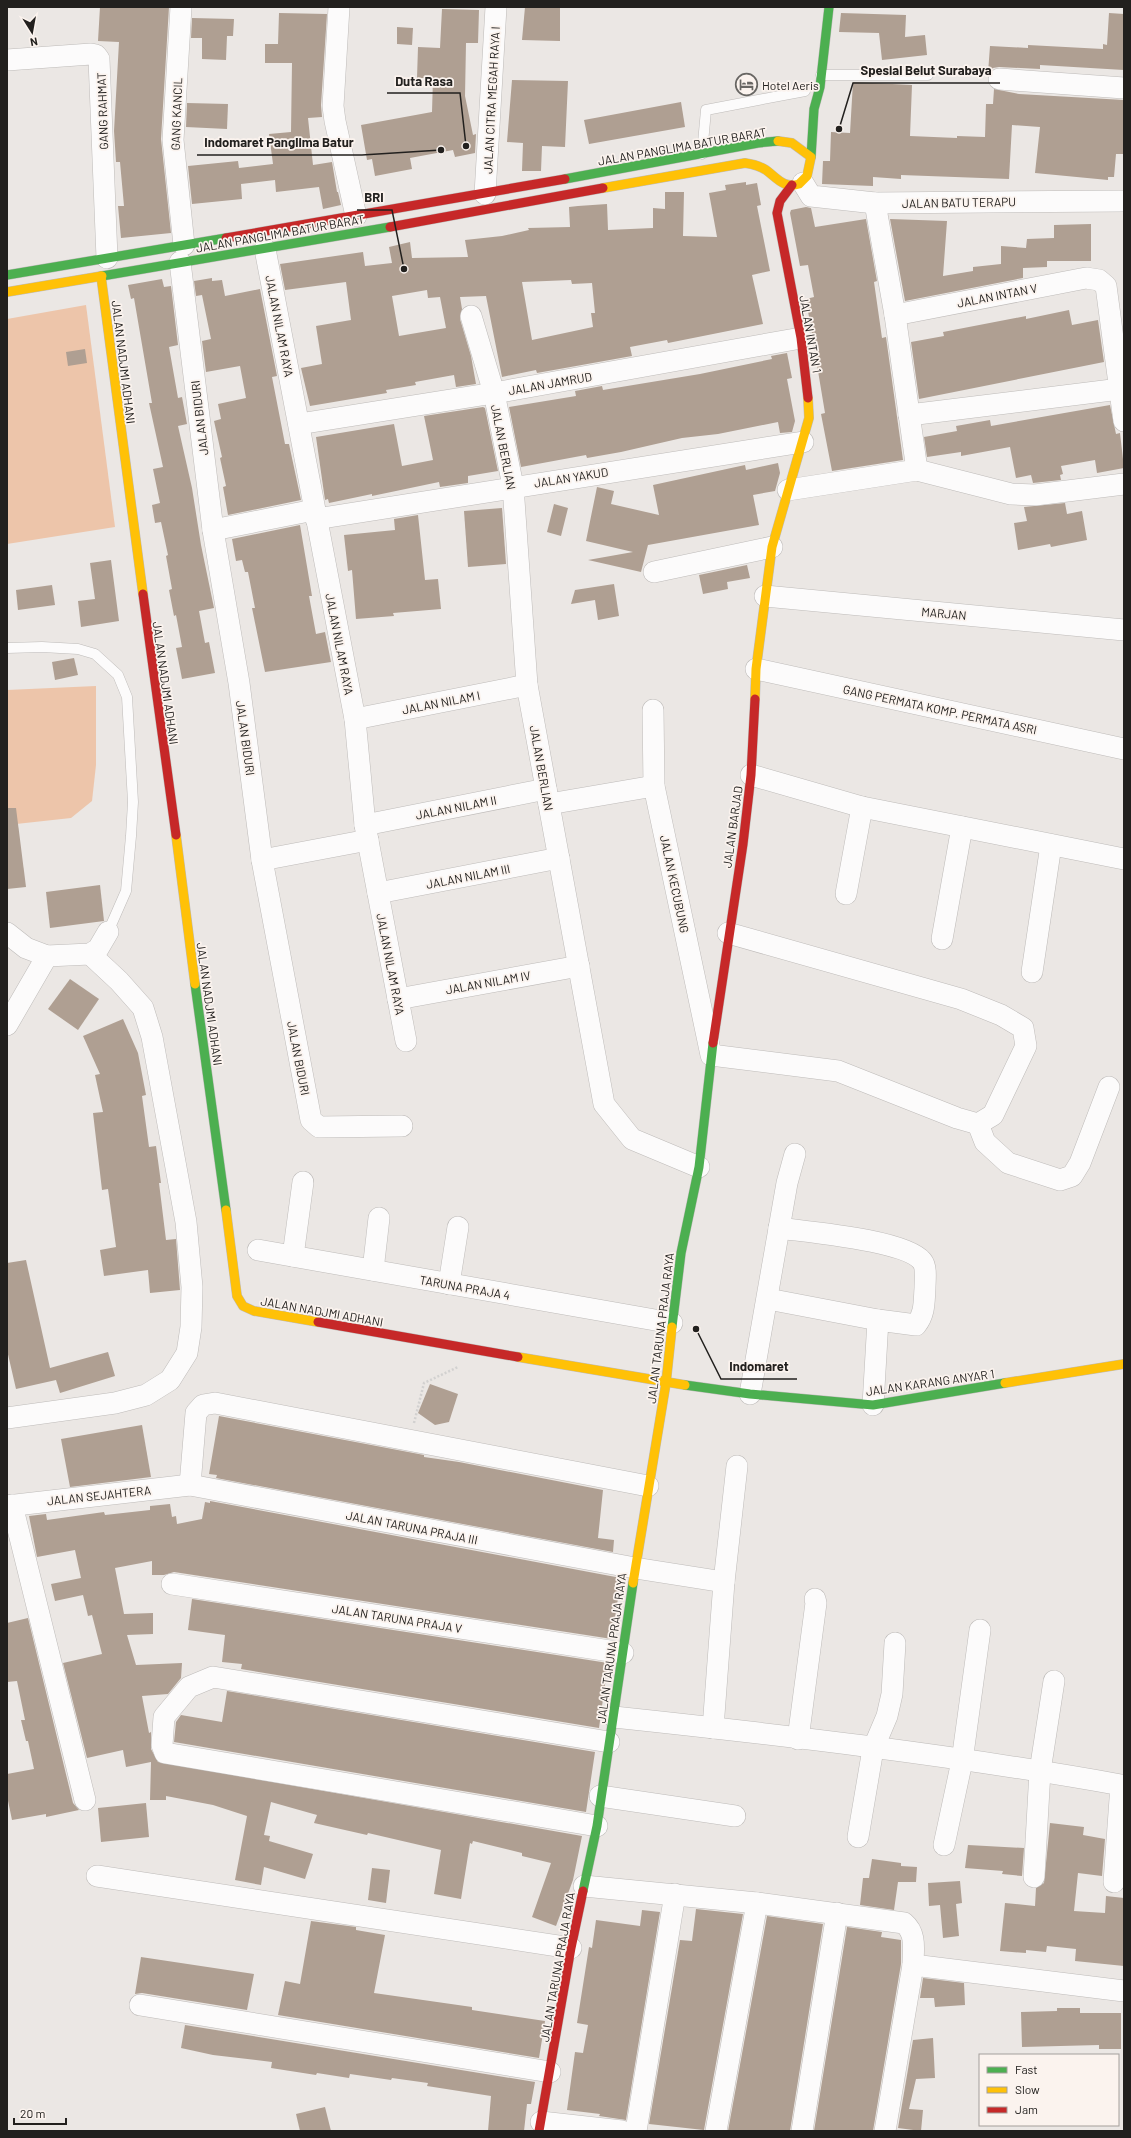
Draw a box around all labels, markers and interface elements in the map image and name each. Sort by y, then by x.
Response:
north arrow [12,12,52,52]
street label: JALAN CITRA MEGAH RAYA I [480,26,502,174]
text: N [29,35,39,49]
callout: Spesial Belut Surabaya [853,58,1000,83]
text: Spesial Belut Surabaya [860,62,992,78]
callout: Duta Rasa [387,68,460,93]
street label: GANG RAHMAT [94,72,110,150]
hotel icon: Hotel Aeris [734,72,760,98]
text: Duta Rasa [395,73,453,89]
street label: GANG KANCIL [168,77,184,151]
place label: Hotel Aeris [762,78,819,92]
street label: JALAN PANGLIMA BATUR BARAT [597,124,767,168]
callout: Indomaret Panglima Batur [197,130,362,155]
text: Indomaret Panglima Batur [204,134,354,150]
callout: BRI [357,185,392,210]
text: BRI [364,189,384,205]
street label: JALAN BATU TERAPU [902,194,1016,210]
street label: JALAN PANGLIMA BATUR BARAT [195,211,365,255]
street label: JALAN NILAM RAYA [263,274,297,378]
street label: JALAN INTAN V [956,280,1038,310]
street label: JALAN INTAN 1 [797,294,825,374]
street label: JALAN NADJMI ADHANI [109,300,139,424]
street label: JALAN JAMRUD [507,369,593,397]
street label: JALAN BIDURI [187,380,211,456]
street label: JALAN BERLIAN [489,403,519,491]
street label: JALAN YAKUD [533,464,609,490]
street label: JALAN NILAM RAYA [323,592,357,696]
street label: MARJAN [921,604,967,622]
street label: JALAN NADJMI ADHANI [150,621,182,745]
street label: GANG PERMATA KOMP. PERMATA ASRI [842,682,1038,736]
street label: JALAN NILAM I [401,688,481,716]
street label: JALAN BIDURI [234,700,258,776]
street label: JALAN BERLIAN [528,724,556,812]
street label: JALAN BARJAD [719,785,745,869]
street label: JALAN NILAM II [414,792,498,822]
street label: JALAN KECUBUNG [658,834,692,934]
street label: JALAN NILAM III [425,861,511,891]
street label: JALAN NILAM RAYA [374,912,408,1016]
street label: JALAN NADJMI ADHANI [194,942,226,1066]
street label: JALAN NILAM IV [444,968,532,996]
street label: JALAN BIDURI [285,1020,313,1096]
street label: JALAN TARUNA PRAJA RAYA [644,1252,676,1404]
street label: TARUNA PRAJA 4 [419,1272,511,1302]
street label: JALAN NADJMI ADHANI [260,1293,384,1329]
callout: Indomaret [721,1354,797,1379]
text: Indomaret [729,1358,789,1374]
street label: JALAN KARANG ANYAR 1 [865,1366,995,1398]
street label: JALAN SEJAHTERA [46,1483,152,1507]
street label: JALAN TARUNA PRAJA III [345,1507,479,1547]
street label: JALAN TARUNA PRAJA RAYA [594,1572,628,1724]
street label: JALAN TARUNA PRAJA V [331,1601,463,1635]
street label: JALAN TARUNA PRAJA RAYA [537,1891,577,2043]
legend [979,2054,1119,2126]
text: Fast [1015,2062,1038,2076]
text: Slow [1015,2082,1040,2096]
scale bar [14,2100,66,2126]
text: Jam [1015,2102,1038,2116]
text: 20 m [20,2106,46,2120]

